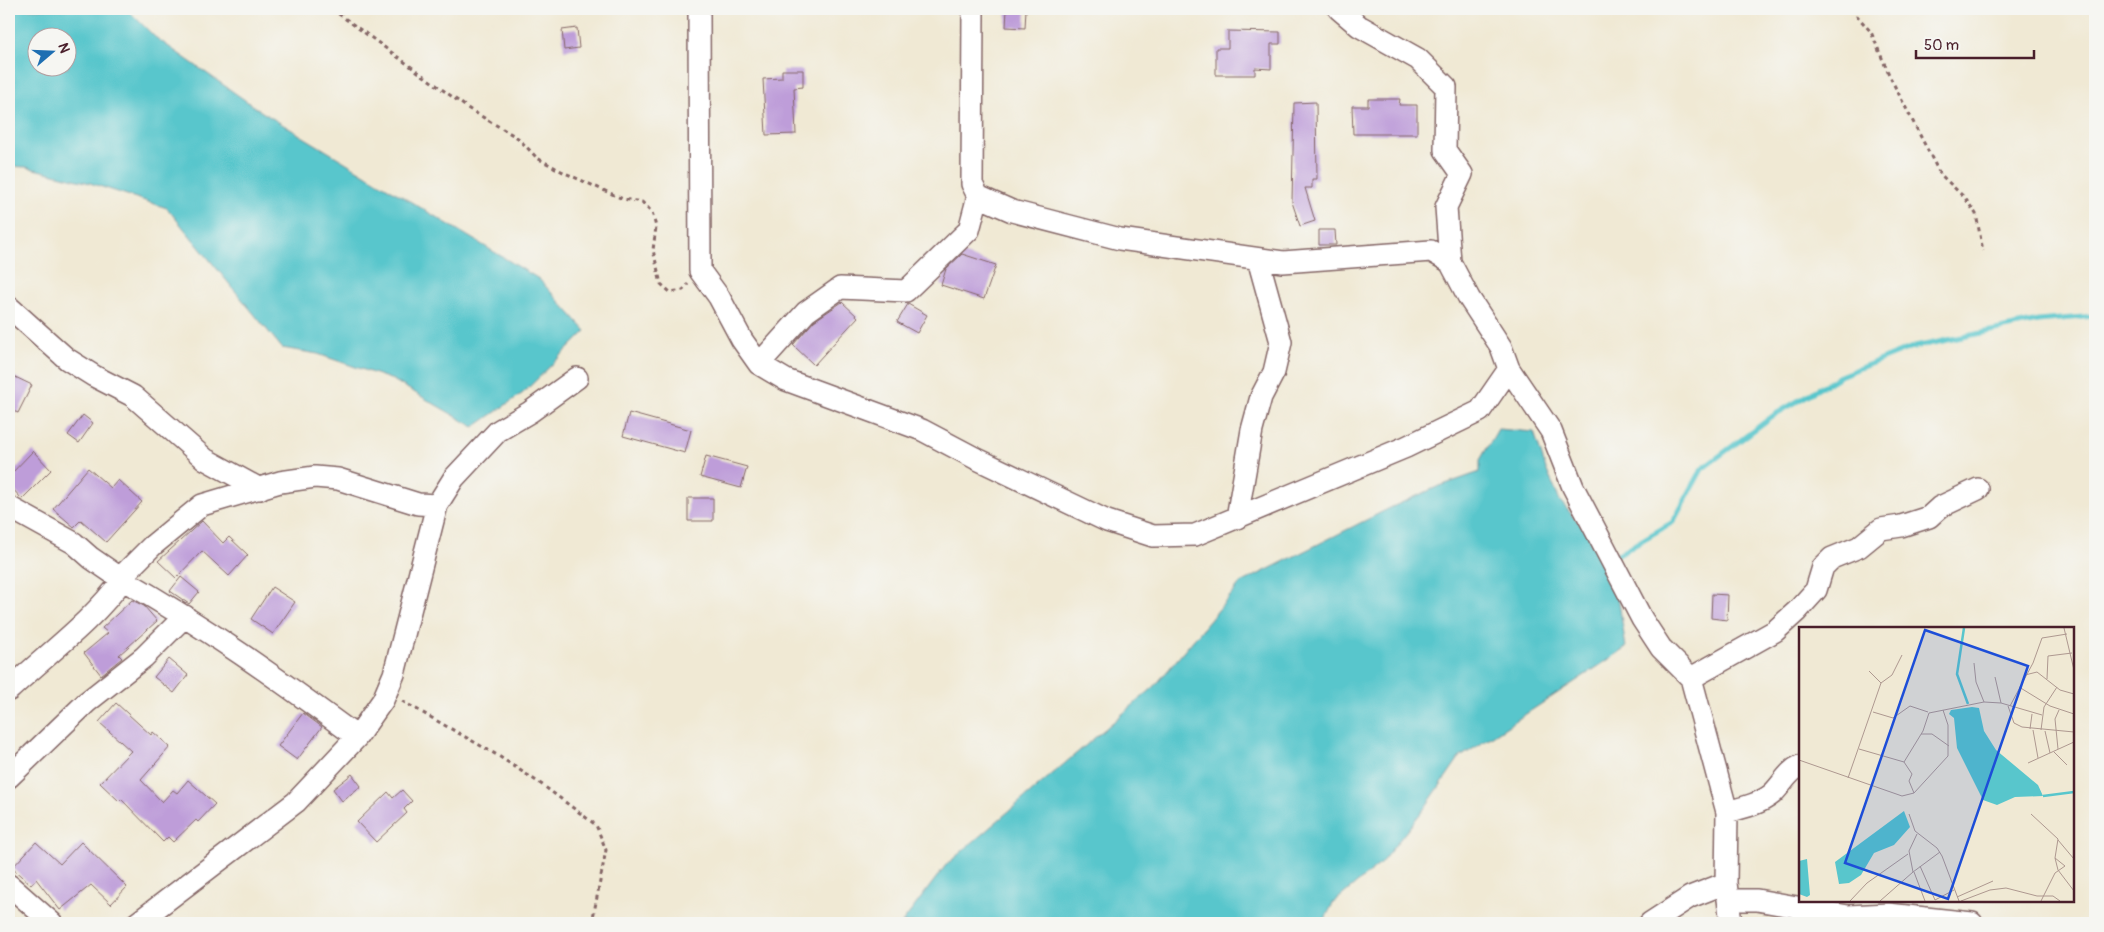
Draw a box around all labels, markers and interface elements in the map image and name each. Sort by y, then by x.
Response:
north arrow [28,28,78,78]
scale bar [1916,28,2034,60]
text: 50 m [1924,36,1959,55]
text: N [54,41,73,55]
inset map [1799,627,2074,902]

